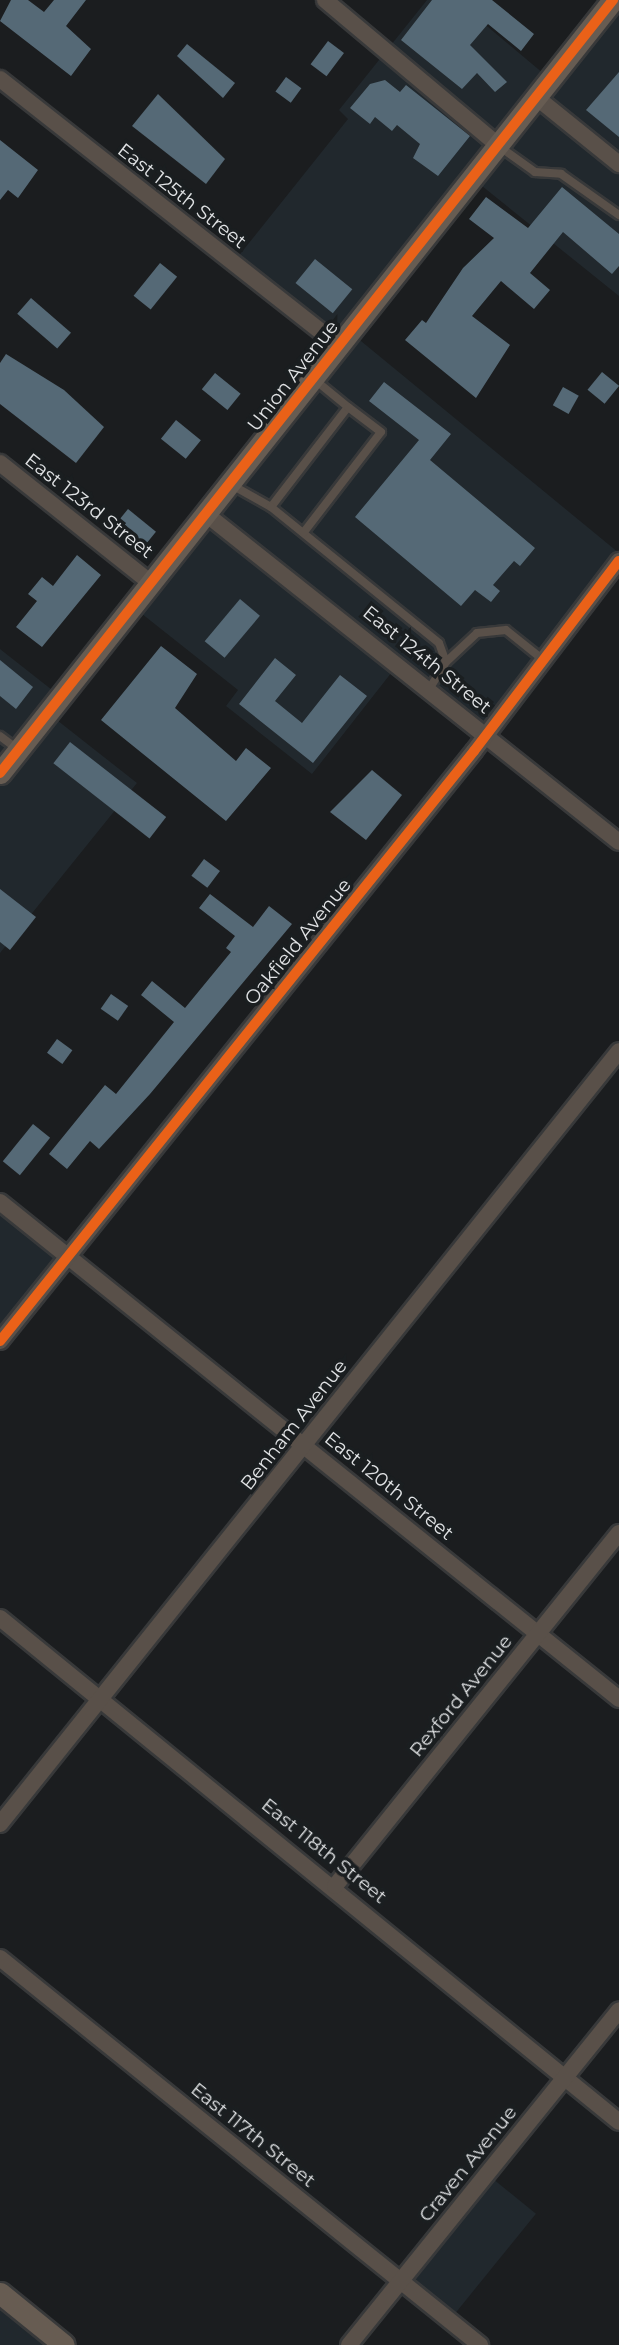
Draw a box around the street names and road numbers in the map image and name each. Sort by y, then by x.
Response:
street label: East 125th Street [113,139,251,253]
street label: Union Avenue [243,316,343,436]
street label: East 123rd Street [20,449,158,563]
street label: East 124th Street [358,601,496,719]
street label: Oakfield Avenue [240,874,356,1010]
street label: Benham Avenue [236,1355,352,1495]
street label: East 120th Street [320,1427,458,1545]
street label: Rexford Avenue [405,1630,517,1762]
street label: East 118th Street [257,1794,391,1908]
street label: East 117th Street [186,2078,320,2192]
street label: Craven Avenue [414,2102,522,2226]

